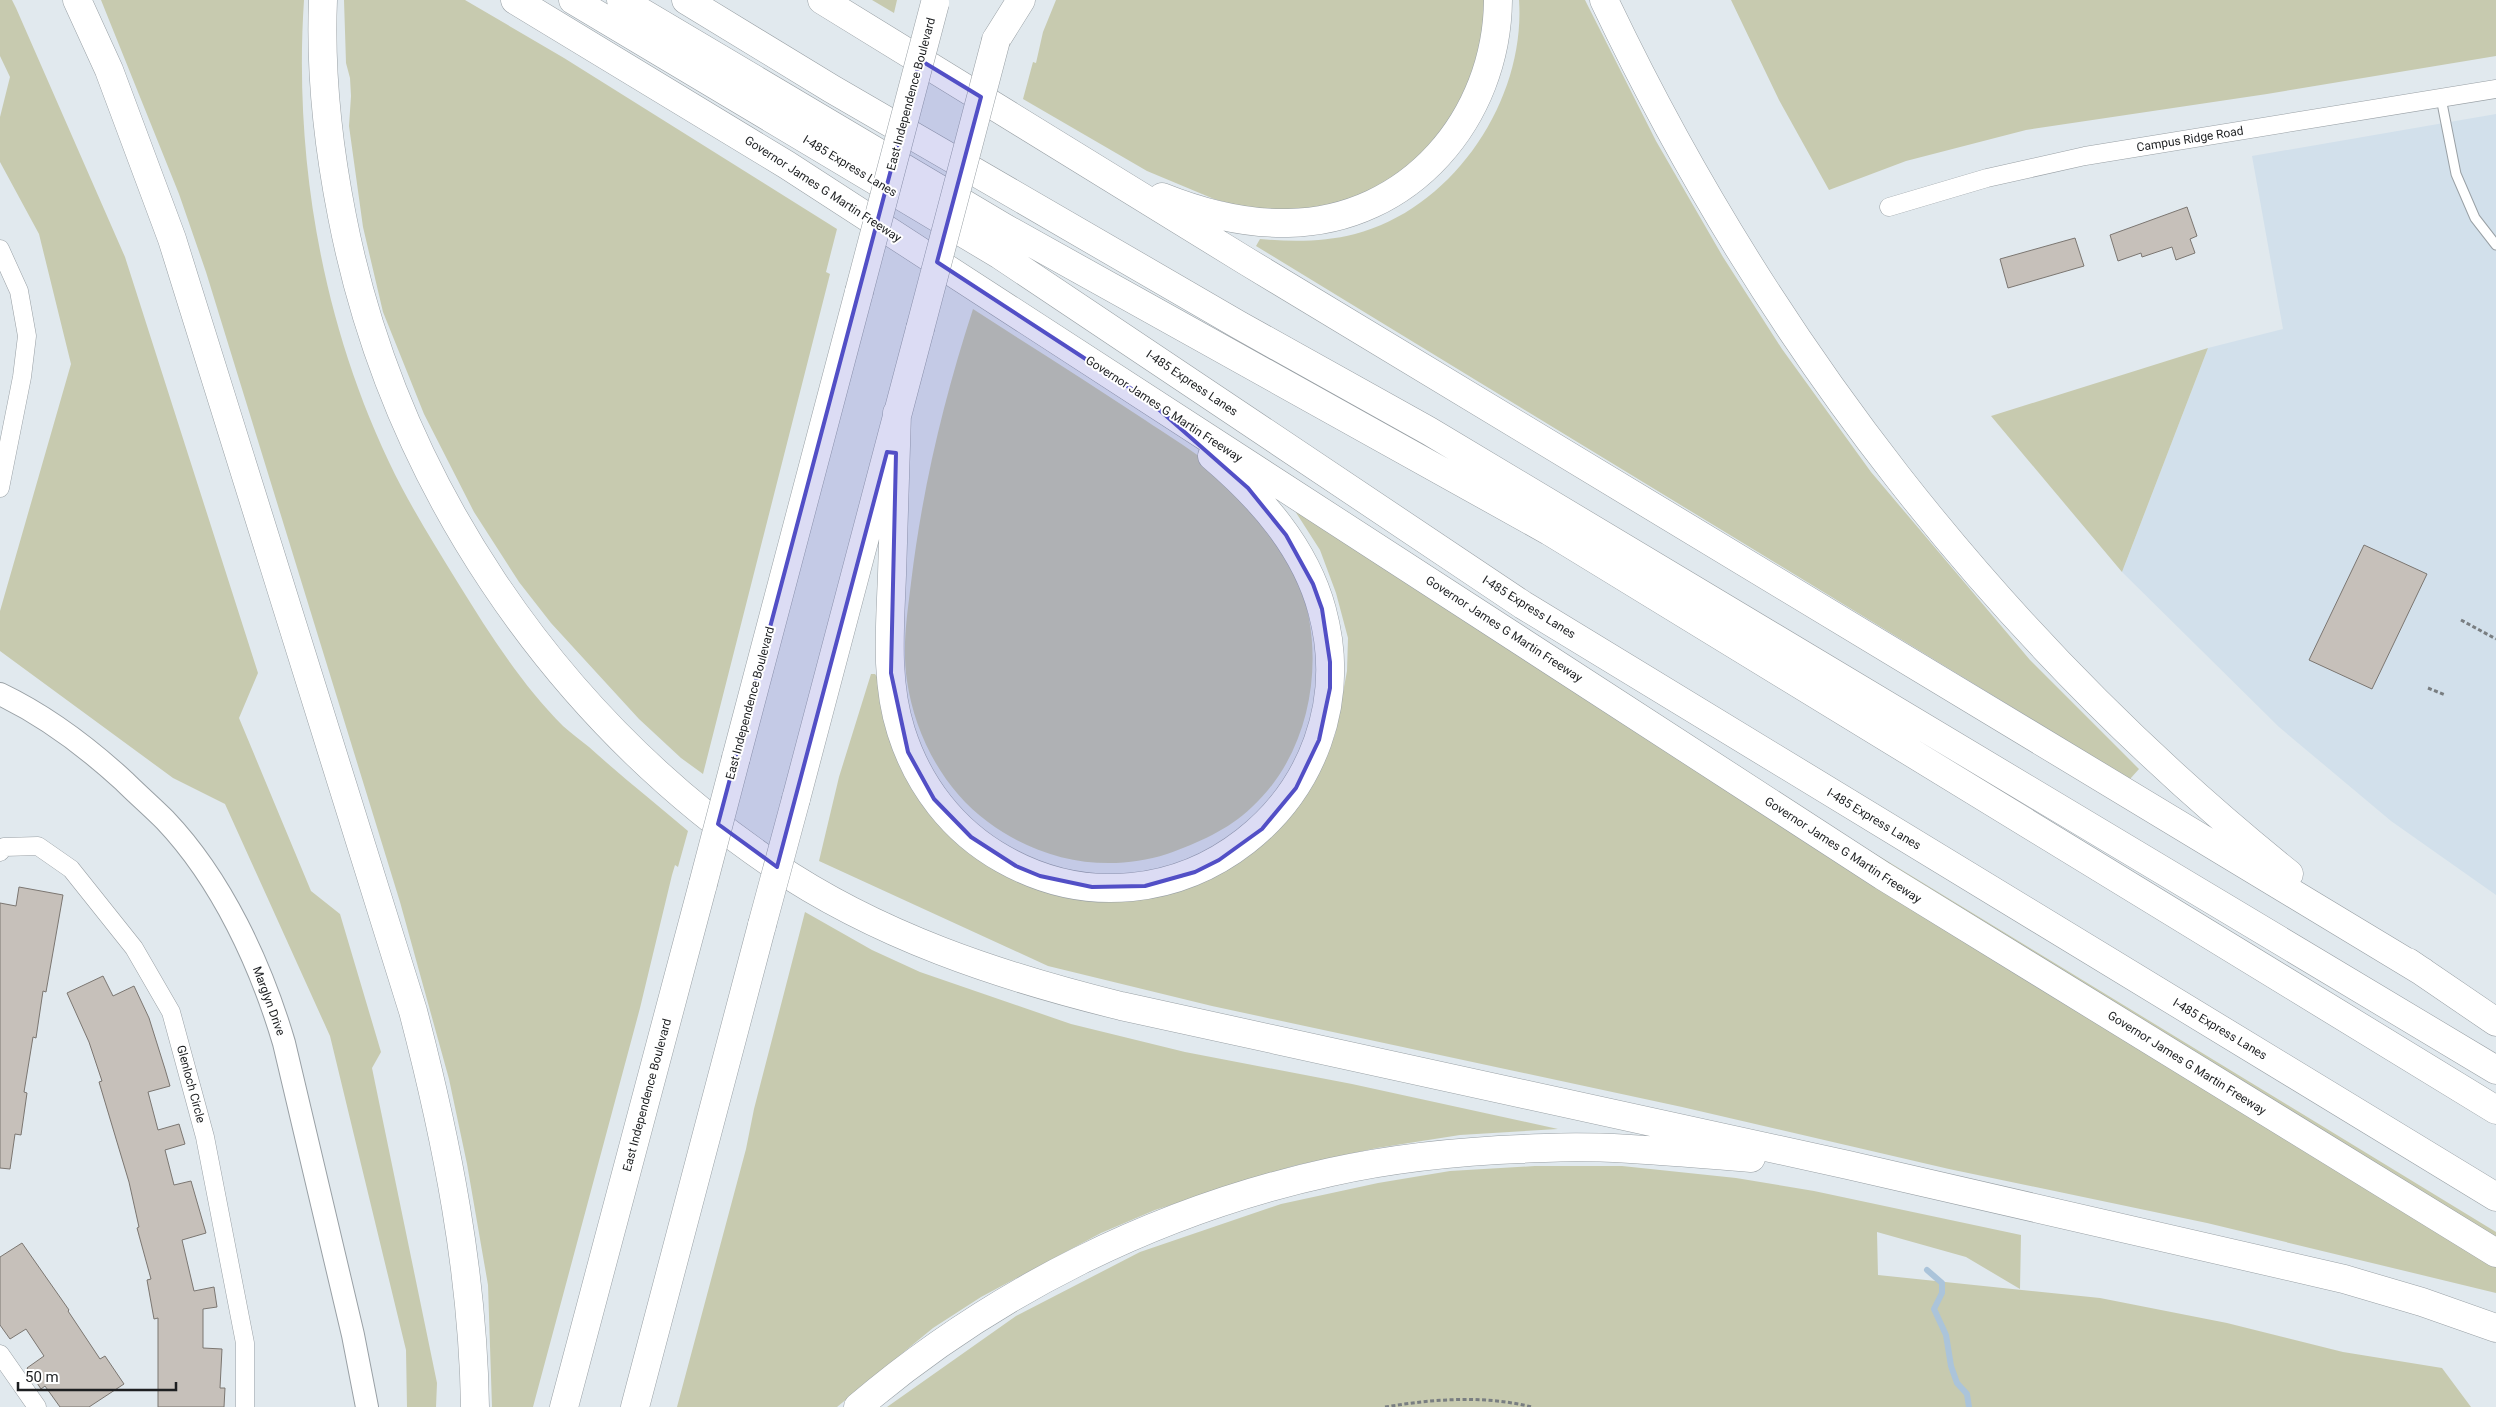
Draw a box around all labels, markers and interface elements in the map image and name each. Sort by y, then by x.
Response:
street label: East Independence Boulevard [884,16,938,172]
street label: Campus Ridge Road [2136,124,2244,154]
street label: I-485 Express Lanes [800,132,900,200]
street label: Governor James G Martin Freeway [742,133,904,245]
street label: I-485 Express Lanes [1144,347,1240,419]
street label: Governor James G Martin Freeway [1083,353,1245,465]
street label: Governor James G Martin Freeway [1423,573,1585,685]
street label: I-485 Express Lanes [1480,573,1578,641]
street label: East Independence Boulevard [723,625,777,781]
street label: I-485 Express Lanes [1824,785,1924,853]
street label: Governor James G Martin Freeway [1762,794,1924,906]
street label: Marglyn Drive [250,964,288,1038]
street label: I-485 Express Lanes [2170,995,2270,1063]
street label: Governor James G Martin Freeway [2105,1008,2269,1118]
street label: East Independence Boulevard [620,1017,674,1173]
street label: Glenloch Circle [174,1044,208,1124]
scale bar [18,1360,175,1392]
text: 50 m [25,1368,59,1386]

